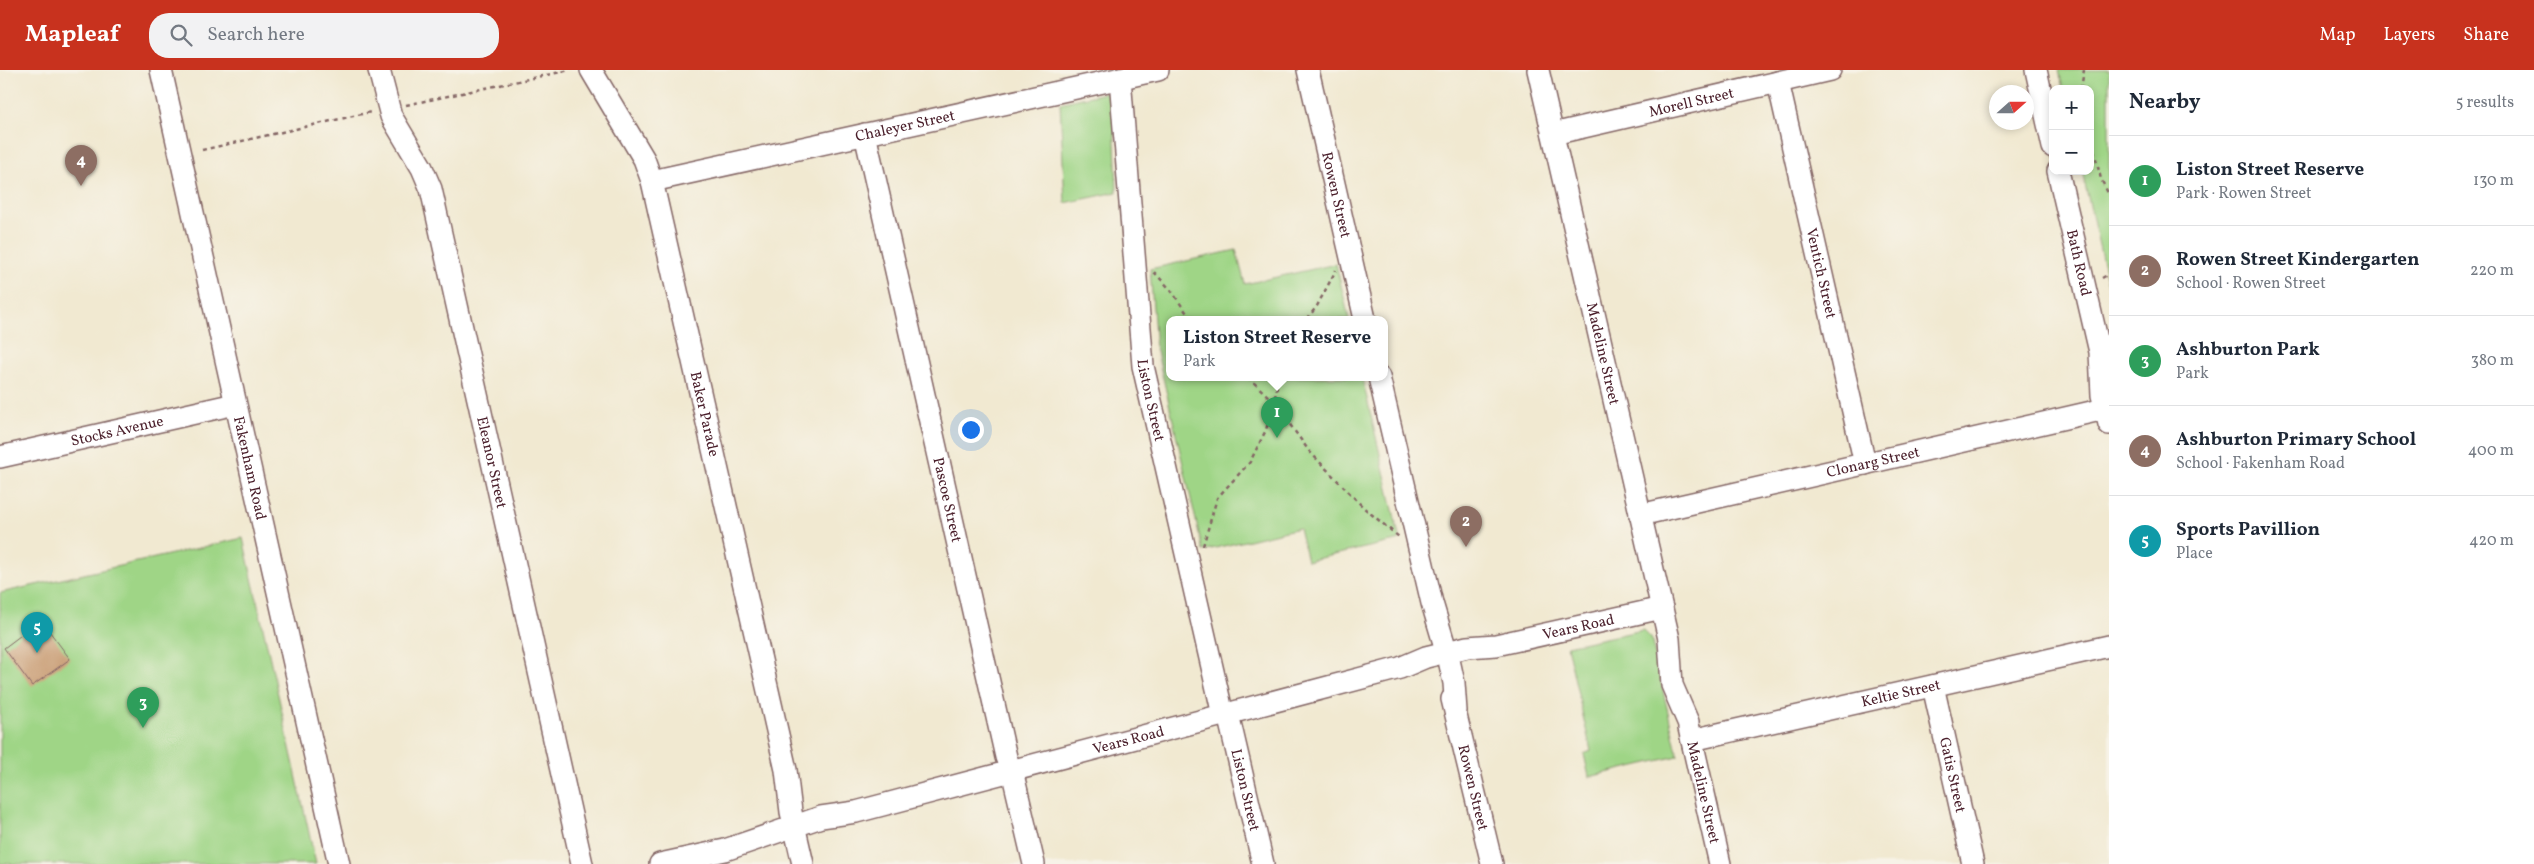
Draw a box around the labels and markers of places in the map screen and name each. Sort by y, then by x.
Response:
pin: 4 [65,145,97,186]
pin: 1 [1261,397,1293,438]
pin: 2 [1450,506,1482,547]
pin: 5 [21,612,53,653]
pin: 3 [127,687,159,728]

